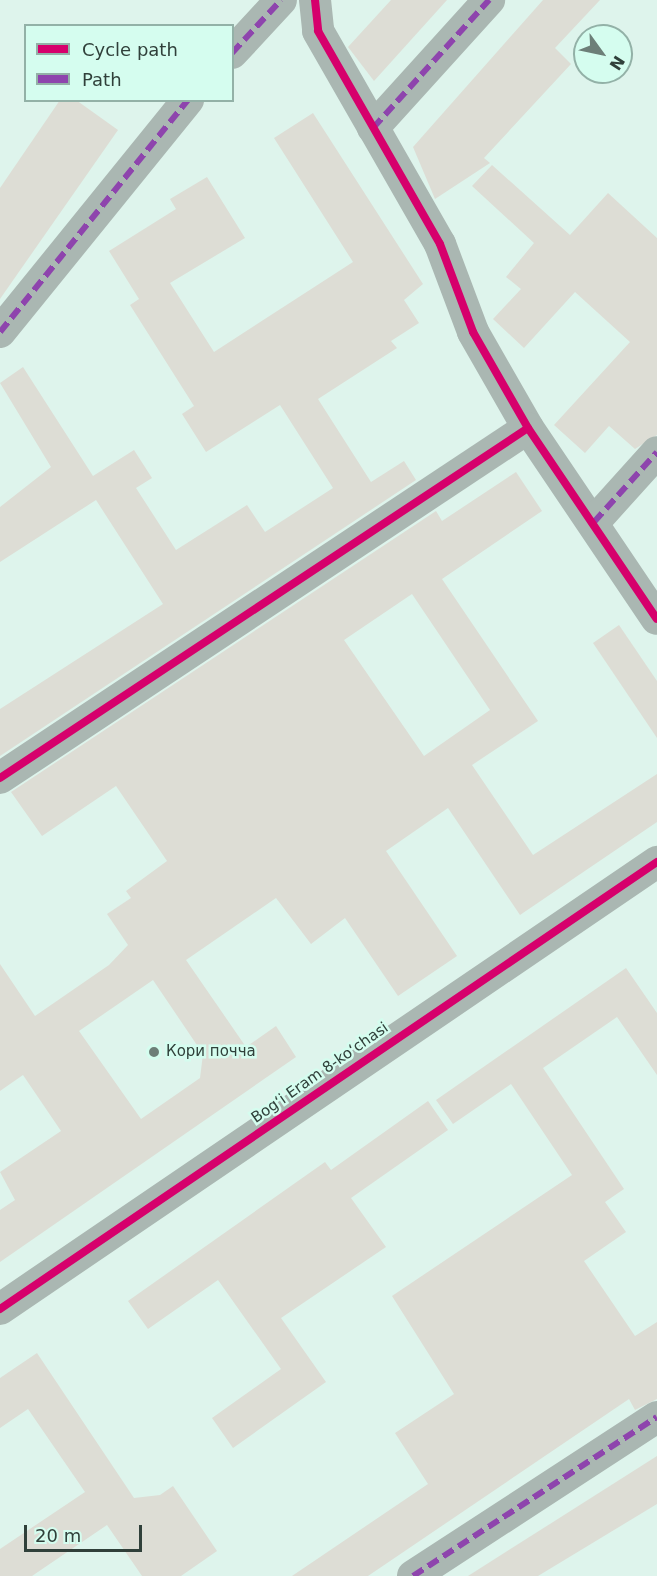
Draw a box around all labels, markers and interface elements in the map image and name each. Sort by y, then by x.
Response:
legend [24,24,234,102]
north arrow [573,24,633,84]
text: Cycle path [82,39,178,60]
text: N [605,52,628,74]
text: Path [82,69,122,90]
street label: Bogʻi Eram 8-koʻchasi [248,1019,392,1127]
place label: Кори почча [166,1043,256,1061]
marker: Кори почча [147,1045,161,1059]
scale bar [27,1513,146,1551]
text: 20 m [35,1525,81,1546]

